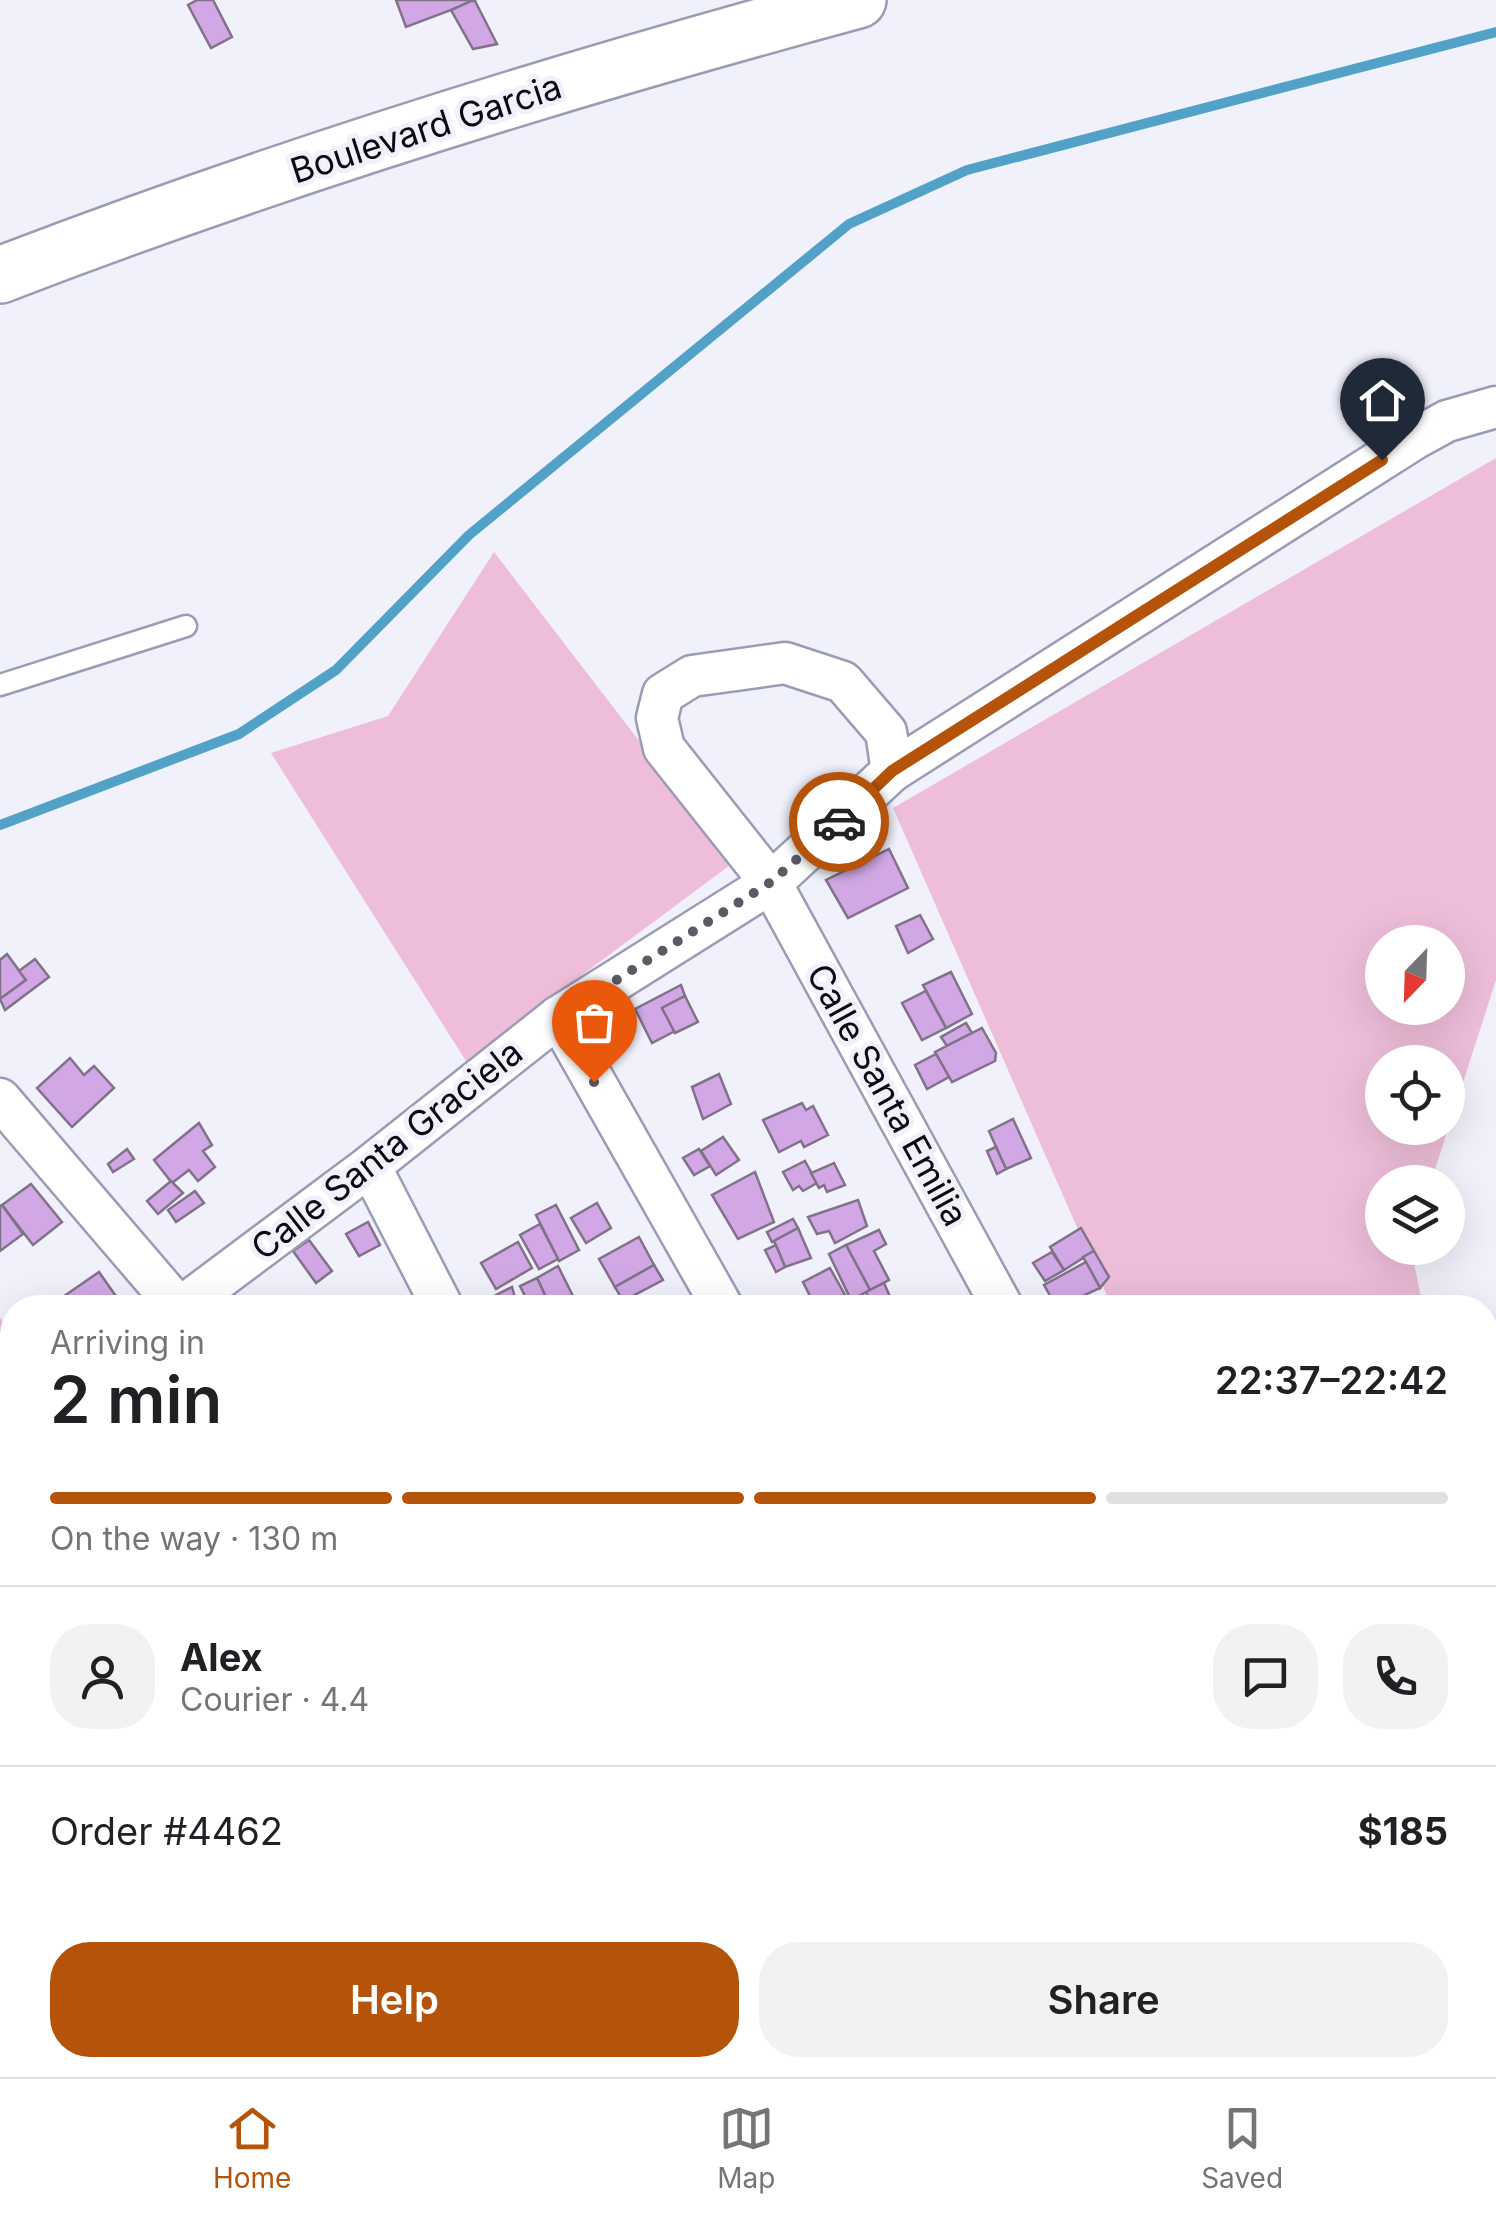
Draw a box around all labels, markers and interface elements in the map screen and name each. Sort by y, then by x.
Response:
street label: Boulevard Garcia [285,64,566,192]
pin [1340,358,1425,461]
icon: home [1355,373,1410,428]
courier [789,772,889,872]
icon: car [812,795,867,850]
north arrow [1365,925,1465,1025]
map controls [1365,925,1465,1265]
street label: Calle Santa Emilia [798,956,977,1233]
pin [552,980,637,1083]
icon: bag [567,995,622,1050]
street label: Calle Santa Graciela [243,1030,530,1268]
button: locate [1365,1045,1465,1145]
button: layers [1365,1165,1465,1265]
text: Arriving in [50,1323,205,1362]
text: 22:37–22:42 [1215,1357,1448,1403]
text: 2 min [50,1360,222,1439]
text: On the way · 130 m [50,1519,338,1558]
button: person [50,1624,155,1729]
button: chat [1213,1624,1318,1729]
button: phone [1343,1624,1448,1729]
text: Alex [180,1634,263,1680]
text: Courier · 4.4 [180,1680,369,1719]
text: Order #4462 [50,1808,283,1854]
text: $185 [1358,1808,1448,1854]
button: Help [50,1942,739,2057]
button: Share [759,1942,1448,2057]
tab: Home [213,2101,291,2195]
tab: Map [717,2101,775,2195]
tab: Saved [1201,2101,1283,2195]

